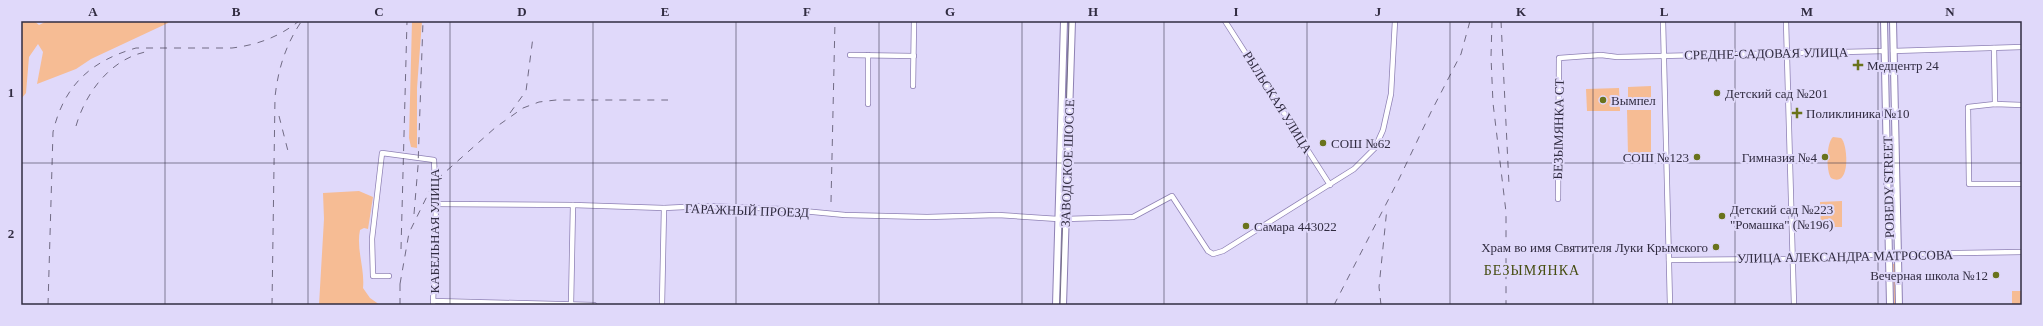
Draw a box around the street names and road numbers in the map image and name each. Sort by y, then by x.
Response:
street label: СРЕДНЕ-САДОВАЯ УЛИЦА [1684,45,1849,62]
street label: РЫЛЬСКАЯ УЛИЦА [1240,48,1315,157]
street label: БЕЗЫМЯНКА СТ [1550,78,1567,180]
street label: ЗАВОДСКОЕ ШОССЕ [1058,99,1077,227]
street label: POBEDY STREET [1880,136,1897,238]
street label: КАБЕЛЬНАЯ УЛИЦА [427,168,442,294]
street label: ГАРАЖНЫЙ ПРОЕЗД [685,201,809,220]
street label: УЛИЦА АЛЕКСАНДРА МАТРОСОВА [1737,247,1954,266]

